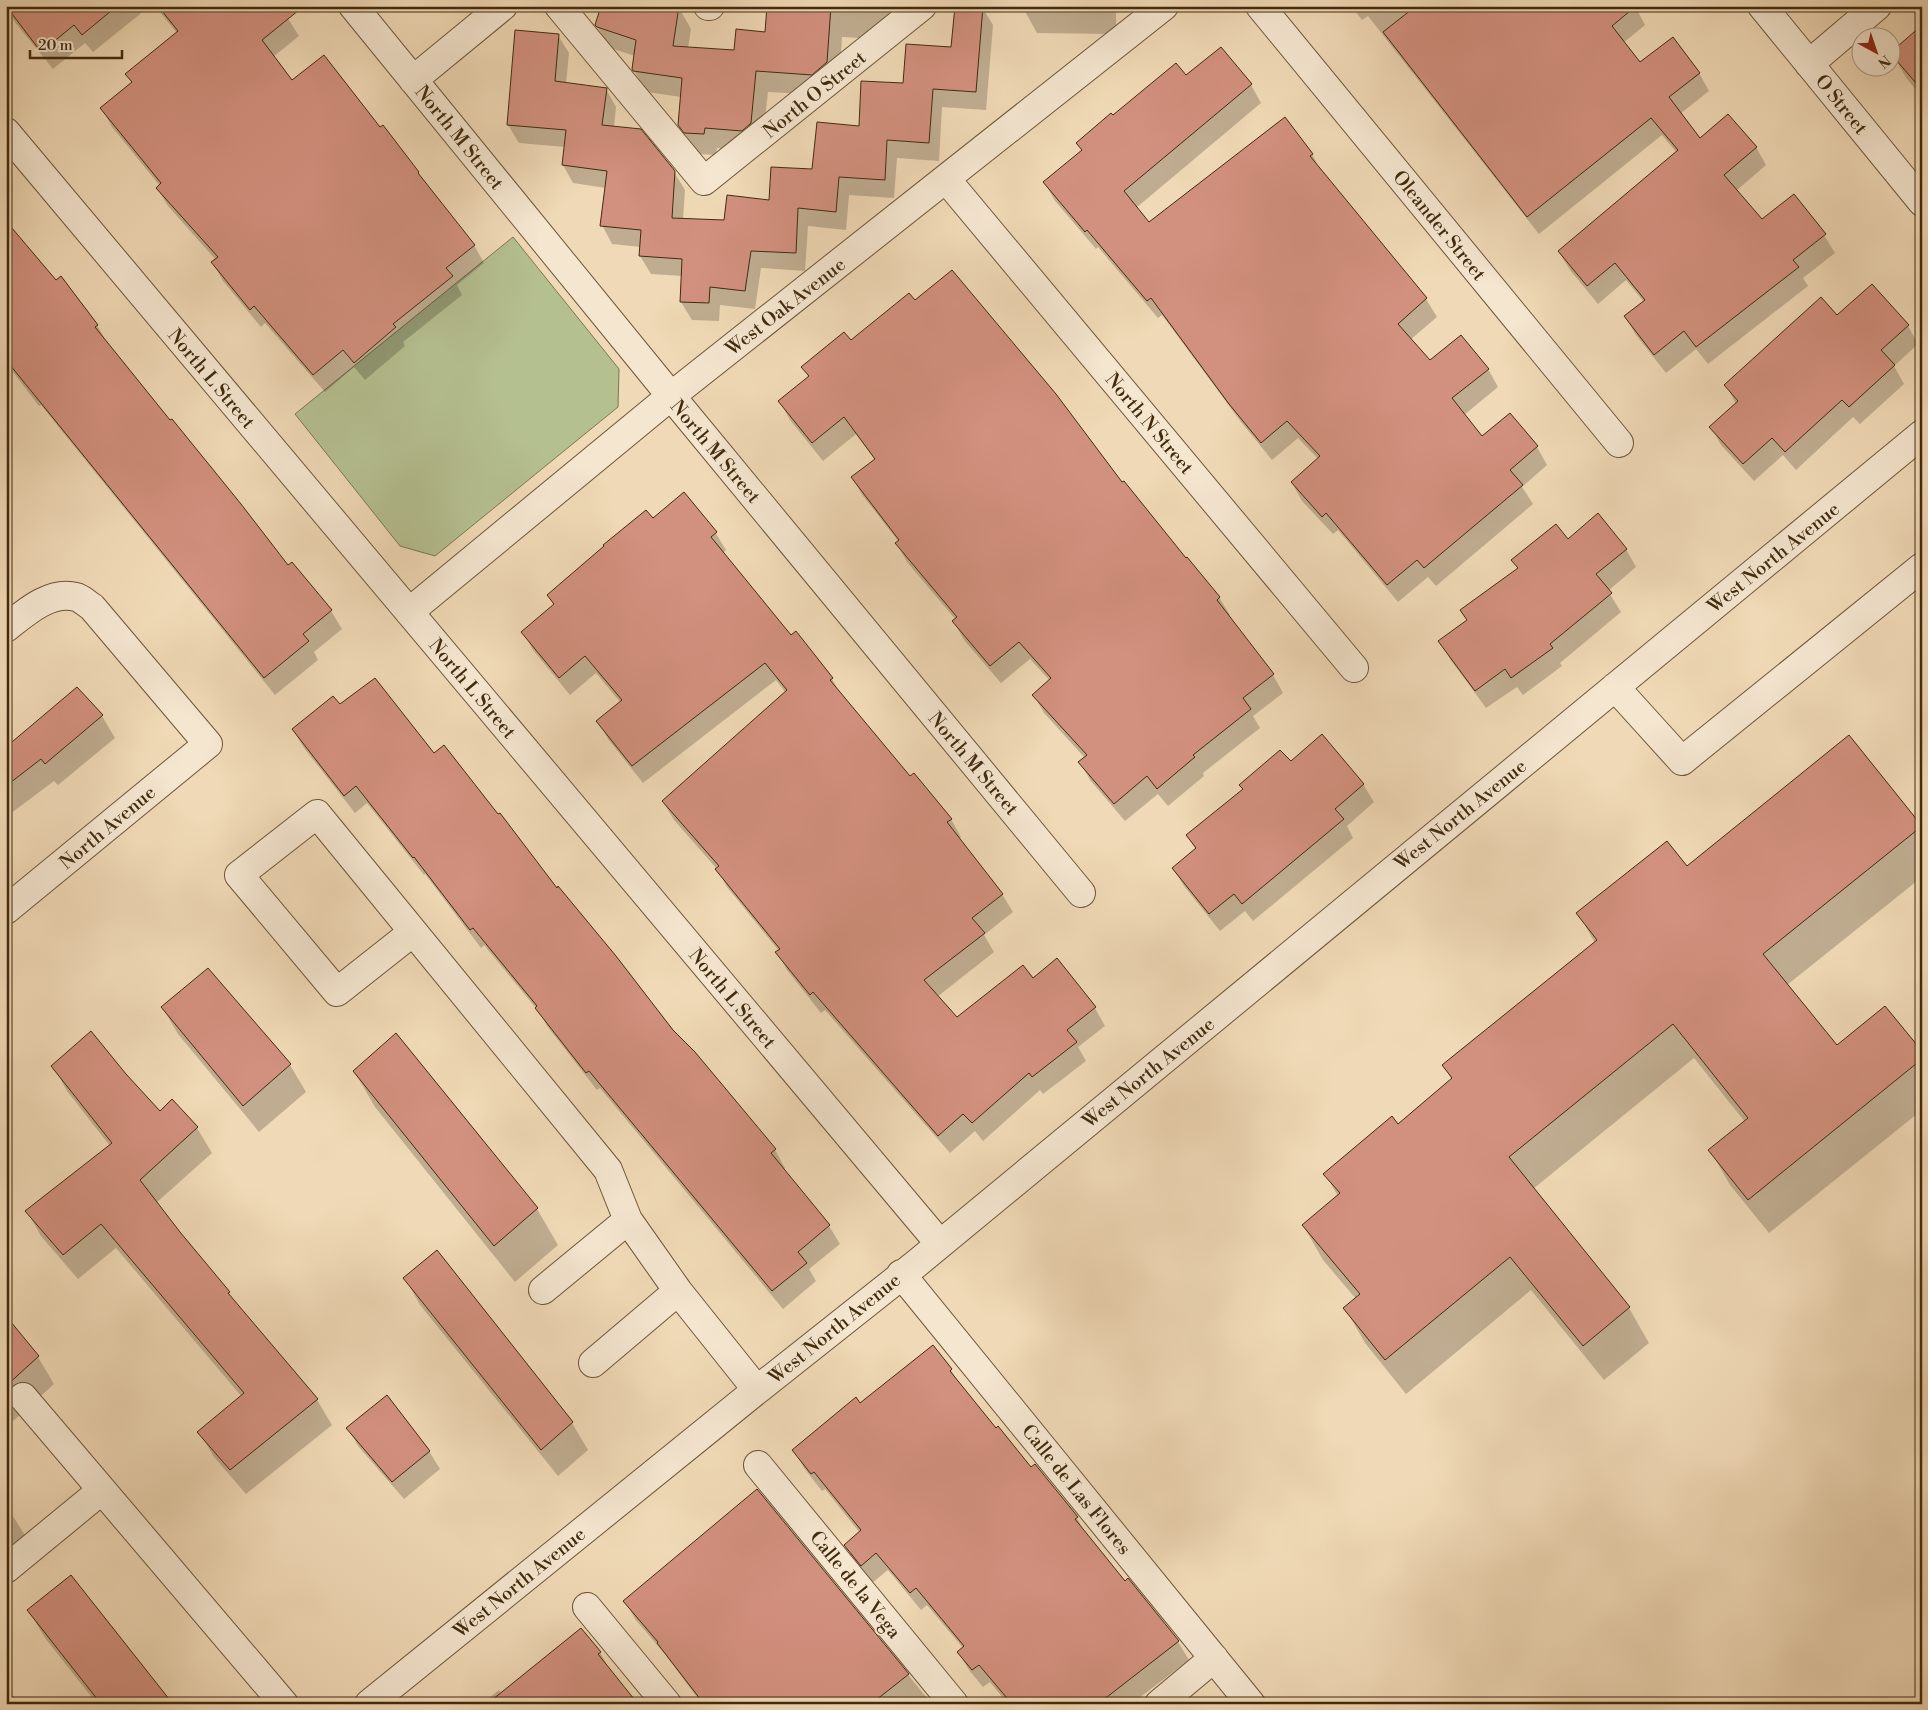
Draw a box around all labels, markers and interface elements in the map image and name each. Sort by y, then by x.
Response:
scale bar [30,28,122,60]
north arrow [1850,28,1900,78]
text: 20 m [38,36,73,55]
street label: North O Street [758,46,871,144]
text: N [1874,51,1894,72]
street label: O Street [1810,70,1873,140]
street label: North M Street [410,80,509,195]
street label: Oleander Street [1387,166,1491,286]
street label: West Oak Avenue [720,252,850,362]
street label: North L Street [162,324,260,434]
street label: North N Street [1100,368,1199,480]
street label: North M Street [665,395,766,509]
street label: West North Avenue [1702,497,1844,619]
street label: North L Street [423,634,521,744]
street label: North M Street [923,707,1024,821]
street label: West North Avenue [1389,754,1531,876]
street label: North Avenue [55,781,161,875]
street label: North L Street [683,944,781,1054]
street label: West North Avenue [1077,1012,1219,1134]
street label: West North Avenue [763,1268,905,1390]
street label: Calle de Las Flores [1016,1420,1136,1560]
street label: West North Avenue [448,1522,590,1644]
street label: Calle de la Vega [804,1526,906,1644]

